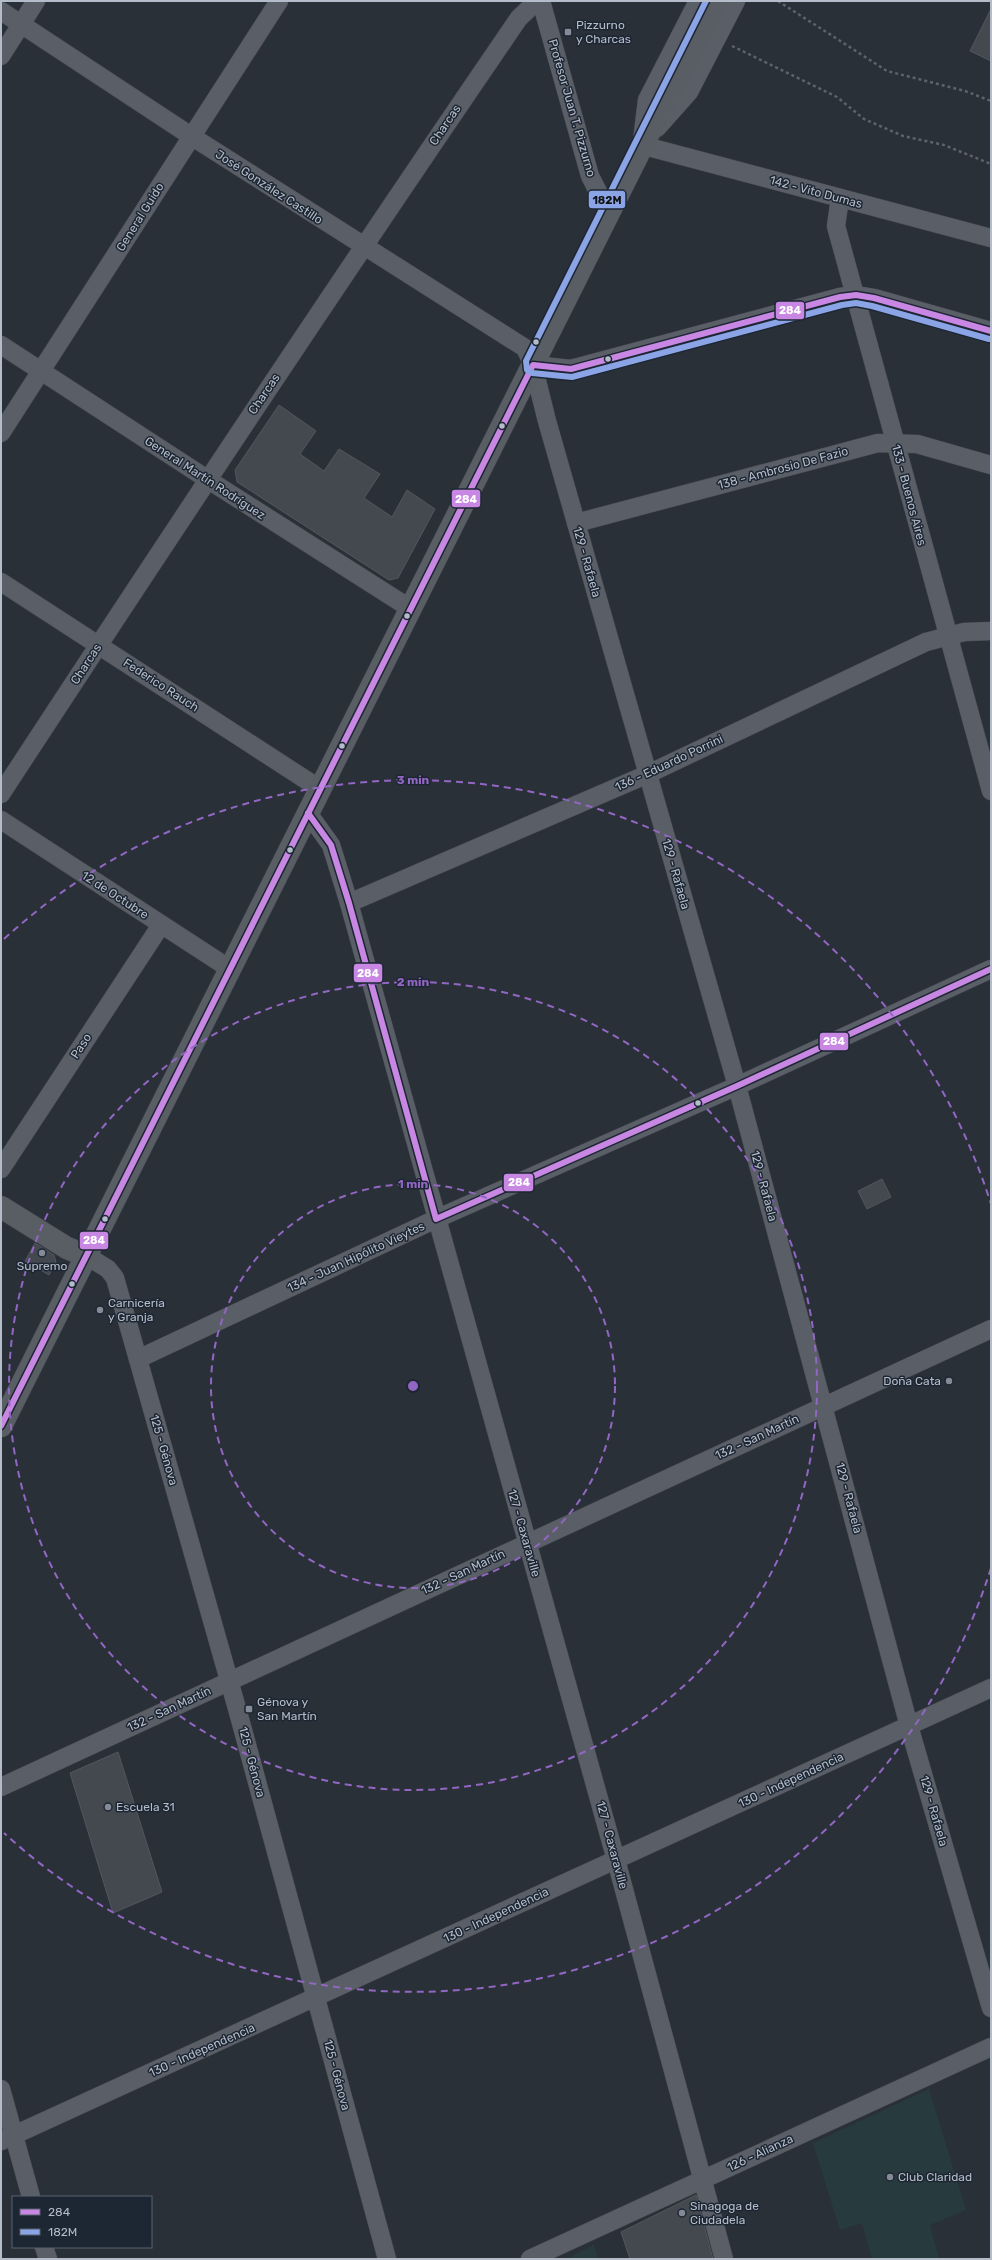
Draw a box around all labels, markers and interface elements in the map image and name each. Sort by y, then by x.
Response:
place label: Pizzurno y Charcas [576,18,631,46]
marker: Pizzurno y Charcas [563,27,573,37]
street label: Profesor Juan T. Pizzurno [546,38,598,179]
street label: Charcas [426,102,464,148]
street label: José González Castillo [213,147,325,227]
street label: 142 - Vito Dumas [768,173,864,211]
street label: General Guido [113,180,167,254]
line badge: 182M [588,190,626,209]
text: 182M [592,194,622,207]
line badge: 284 [775,301,805,320]
text: 284 [779,304,802,317]
unlabelled marker [531,337,541,347]
unlabelled marker [603,354,613,364]
street label: Charcas [245,371,283,417]
unlabelled marker [497,421,507,431]
street label: General Martín Rodríguez [142,434,268,522]
street label: 133 - Buenos Aires [889,443,929,547]
street label: 138 - Ambrosio De Fazio [716,444,850,492]
line badge: 284 [451,489,481,508]
text: 284 [455,493,478,506]
street label: 129 - Rafaela [570,525,604,599]
unlabelled marker [402,611,412,621]
street label: Charcas [68,641,104,687]
street label: Federico Rauch [121,655,201,715]
street label: 136 - Eduardo Porrini [613,732,725,794]
unlabelled marker [337,741,347,751]
text: 3 min [397,773,430,787]
street label: 129 - Rafaela [659,837,693,911]
unlabelled marker [285,845,295,855]
street label: 12 de Octubre [79,868,151,922]
line badge: 284 [353,963,383,983]
text: 284 [357,967,380,980]
text: 2 min [397,975,430,989]
street label: Paso [68,1031,94,1061]
line badge: 284 [819,1032,849,1051]
text: 284 [823,1035,846,1048]
unlabelled marker [693,1098,703,1108]
street label: 129 - Rafaela [748,1149,780,1223]
line badge: 284 [503,1173,534,1192]
text: 284 [508,1176,531,1189]
text: 1 min [398,1177,429,1191]
unlabelled marker [100,1214,110,1224]
street label: 134 - Juan Hipólito Vieytes [285,1219,427,1295]
line badge: 284 [79,1231,109,1250]
text: 284 [83,1234,106,1247]
marker: Supremo [37,1248,47,1258]
place label: Supremo [17,1259,67,1273]
unlabelled marker [67,1279,77,1289]
place label: Carnicería y Granja [108,1296,165,1324]
marker: Carnicería y Granja [95,1305,105,1315]
place label: Doña Cata [883,1374,941,1388]
marker: Doña Cata [944,1376,954,1386]
centre of rings [406,1379,420,1393]
street label: 132 - San Martín [713,1411,801,1463]
street label: 125 - Génova [147,1413,181,1487]
street label: 129 - Rafaela [833,1461,865,1535]
street label: 127 - Caxaraville [505,1487,543,1579]
street label: 132 - San Martín [419,1546,507,1598]
street label: 132 - San Martín [125,1683,213,1735]
place label: Génova y San Martín [257,1695,317,1723]
marker: Génova y San Martín [244,1704,254,1714]
street label: 125 - Génova [236,1725,268,1799]
street label: 130 - Independencia [736,1749,846,1811]
street label: 129 - Rafaela [917,1774,951,1848]
street label: 127 - Caxaraville [593,1799,631,1891]
place label: Escuela 31 [116,1800,175,1814]
marker: Escuela 31 [103,1802,113,1812]
street label: 130 - Independencia [441,1884,551,1946]
street label: 130 - Independencia [147,2020,257,2080]
street label: 125 - Génova [321,2038,353,2112]
street label: 126 - Alianza [725,2132,795,2174]
place label: Club Claridad [898,2170,972,2184]
marker: Club Claridad [885,2172,895,2182]
legend [12,2196,152,2248]
place label: Sinagoga de Ciudadela [690,2199,759,2227]
text: 284 [48,2205,71,2219]
marker: Sinagoga de Ciudadela [677,2208,687,2218]
text: 182M [48,2225,77,2239]

